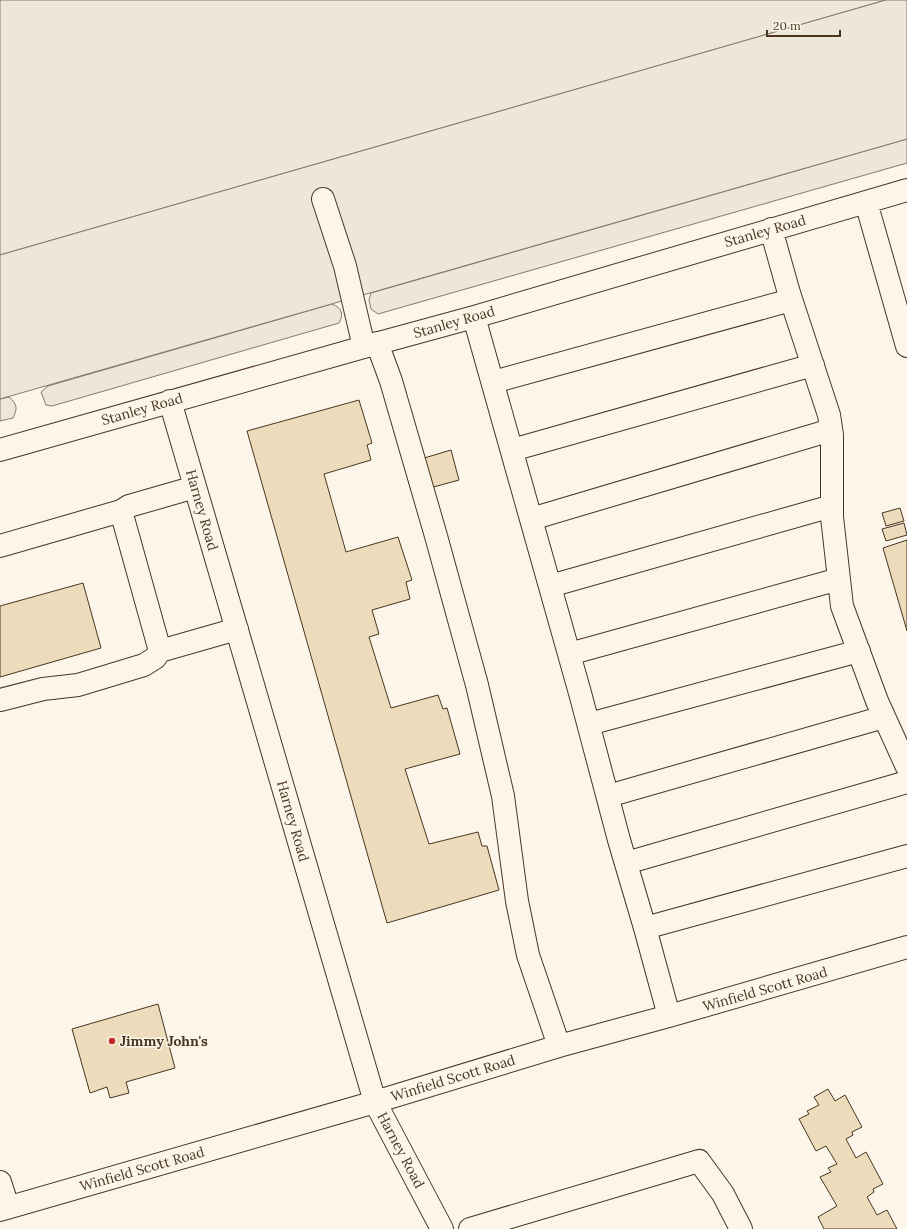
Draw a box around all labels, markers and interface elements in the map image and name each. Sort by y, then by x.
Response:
scale bar [767,12,840,38]
text: 20 m [773,18,801,33]
street label: Stanley Road [722,211,808,251]
street label: Stanley Road [411,302,497,342]
street label: Stanley Road [99,389,185,429]
street label: Harney Road [182,467,222,553]
street label: Harney Road [273,778,313,864]
street label: Winfield Scott Road [701,963,829,1015]
place label: Jimmy John's [120,1032,208,1050]
marker: Jimmy John's [107,1036,117,1046]
street label: Winfield Scott Road [389,1051,517,1105]
street label: Harney Road [373,1109,429,1191]
street label: Winfield Scott Road [78,1143,206,1195]

